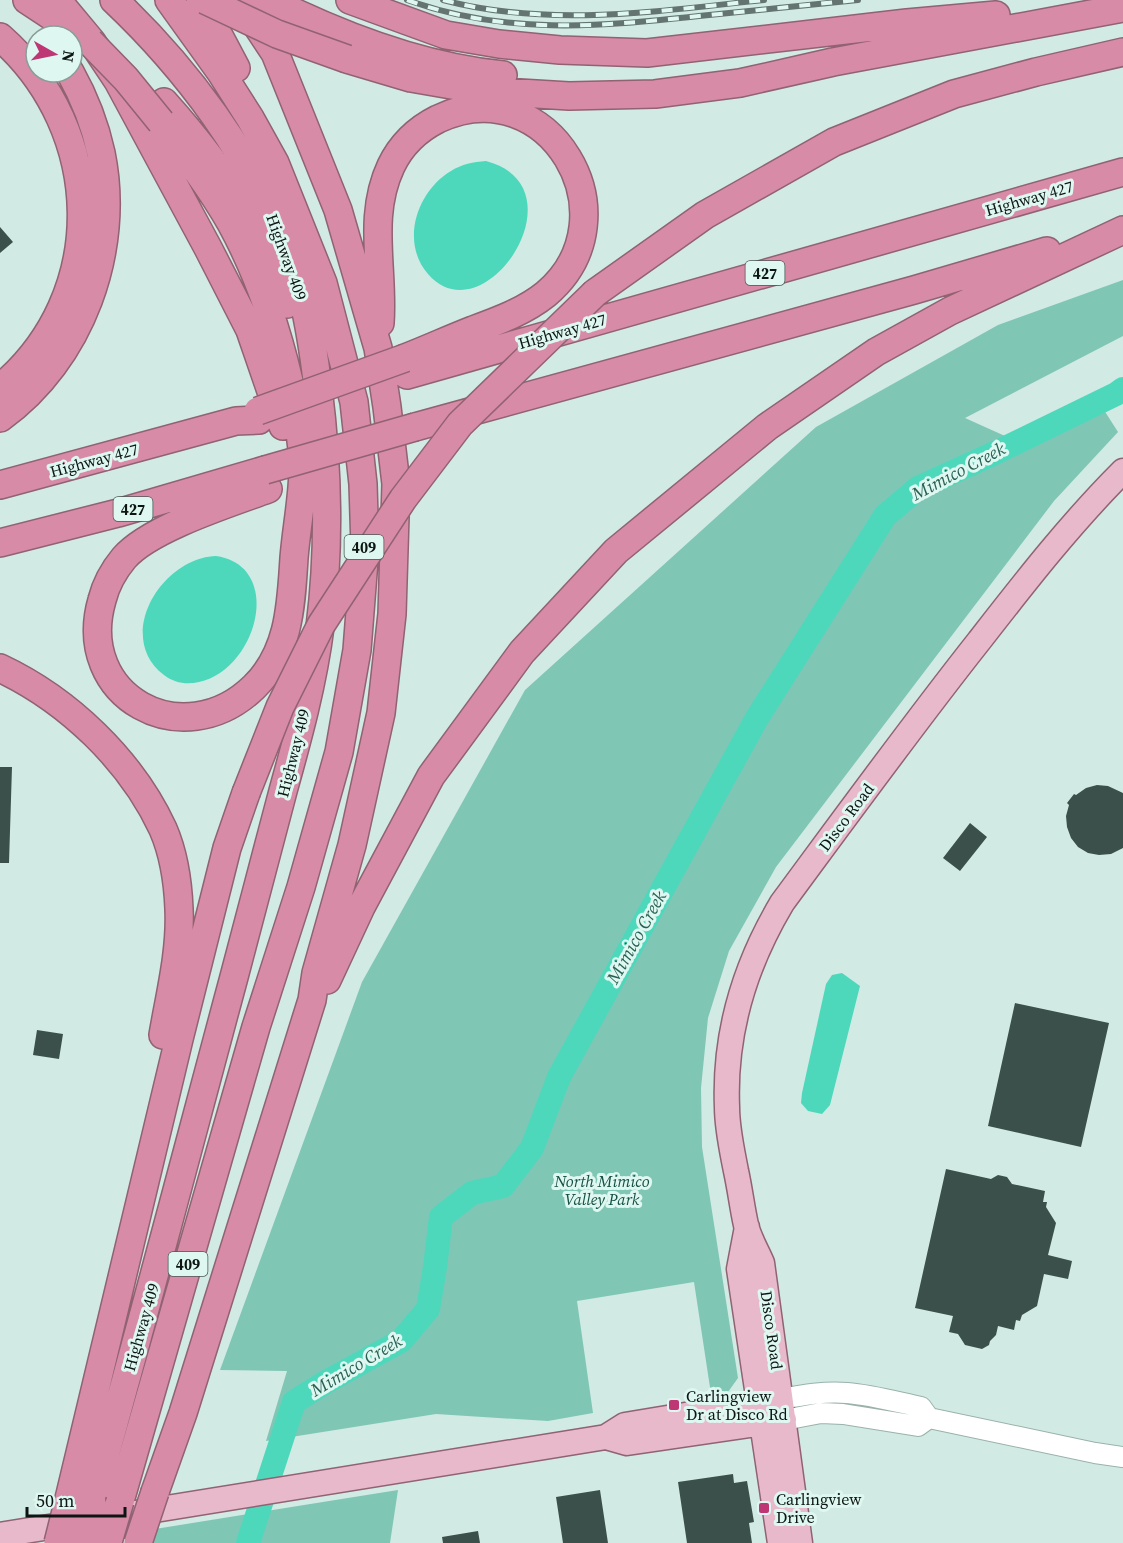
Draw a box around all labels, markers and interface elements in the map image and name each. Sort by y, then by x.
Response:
north arrow [24,24,84,84]
text: N [57,49,81,64]
street label: Highway 427 [982,175,1076,221]
street label: Highway 409 [261,211,313,303]
road number: 427 [746,261,784,285]
street label: Highway 427 [515,308,609,354]
water label: Mimico Creek [906,436,1010,507]
street label: Highway 427 [47,438,141,482]
road number: 427 [114,497,152,521]
road number: 409 [344,535,384,559]
street label: Highway 409 [271,706,315,800]
street label: Disco Road [813,779,879,855]
water label: Mimico Creek [600,886,672,989]
park label: North Mimico Valley Park [554,1170,650,1210]
road number: 409 [168,1252,207,1276]
street label: Highway 409 [118,1280,164,1374]
street label: Disco Road [756,1289,788,1371]
water label: Mimico Creek [305,1328,407,1403]
place label: Carlingview Dr at Disco Rd [686,1385,788,1425]
marker: Carlingview Dr at Disco Rd [667,1398,681,1412]
scale bar [27,1480,124,1518]
text: 50 m [36,1488,74,1513]
place label: Carlingview Drive [776,1488,862,1528]
marker: Carlingview Drive [757,1501,771,1515]

